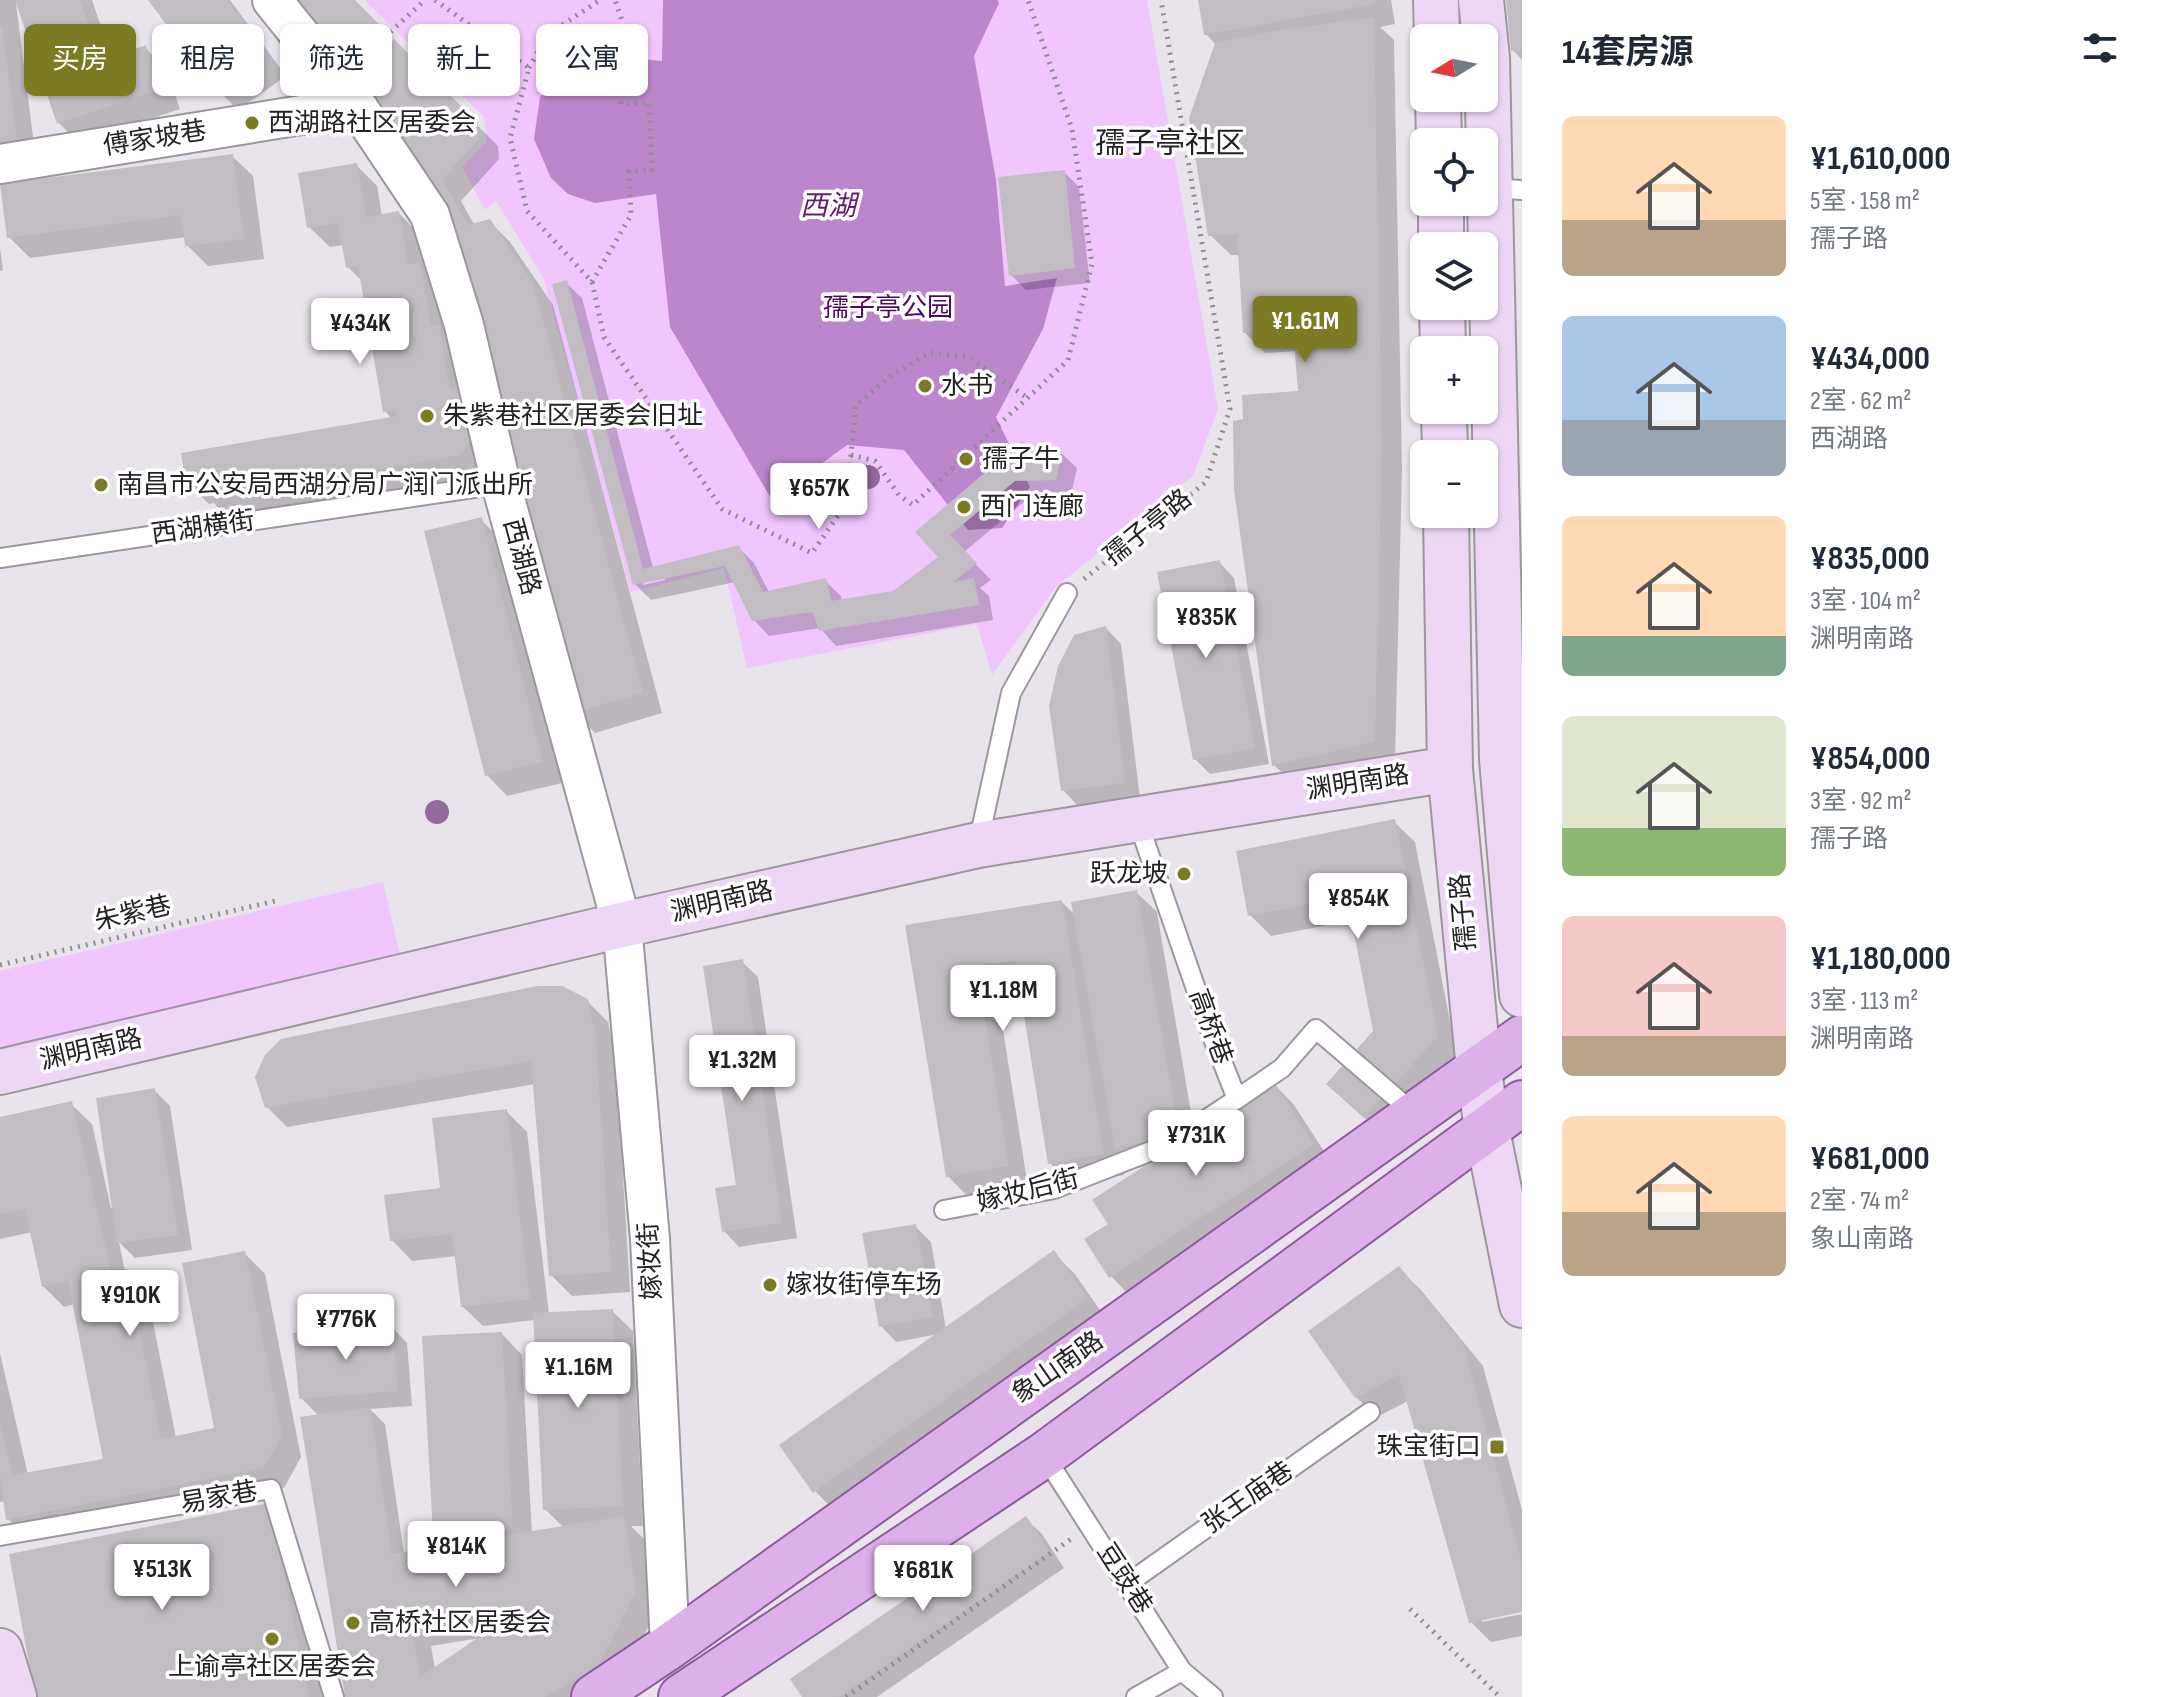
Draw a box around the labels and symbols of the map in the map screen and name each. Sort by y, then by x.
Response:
north arrow [1410,24,1498,112]
place label: 西湖路社区居委会 [268,108,476,139]
marker: 西湖路社区居委会 [243,114,261,132]
street label: 傅家坡巷 [101,116,209,162]
district label: 孺子亭社区 [1095,126,1245,162]
water label: 西湖 [800,190,860,223]
park label: 孺子亭公园 [823,293,953,324]
pin: ¥1.61M [1240,296,1370,364]
pin: ¥434K [304,298,416,366]
place label: 水书 [941,371,993,402]
marker: 水书 [916,377,934,395]
place label: 朱紫巷社区居委会旧址 [443,401,703,432]
marker: 朱紫巷社区居委会旧址 [418,407,436,425]
place label: 孺子牛 [982,444,1060,475]
marker: 孺子牛 [957,450,975,468]
pin: ¥657K [763,463,875,531]
place label: 南昌市公安局西湖分局广润门派出所 [117,470,533,501]
marker: 南昌市公安局西湖分局广润门派出所 [92,476,110,494]
street label: 孺子亭路 [1098,483,1198,573]
place label: 西门连廊 [980,492,1084,523]
marker: 西门连廊 [955,498,973,516]
street label: 西湖横街 [149,505,257,551]
street label: 西湖路 [496,515,546,599]
pin: ¥835K [1150,592,1262,660]
street label: 渊明南路 [1304,760,1412,806]
place label: 跃龙坡 [1090,859,1168,890]
marker: 跃龙坡 [1175,865,1193,883]
street label: 孺子路 [1445,872,1483,952]
pin: ¥854K [1302,873,1414,941]
street label: 渊明南路 [668,875,776,929]
street label: 朱紫巷 [92,890,174,938]
pin: ¥1.18M [938,965,1068,1033]
street label: 高桥巷 [1182,985,1238,1069]
street label: 渊明南路 [37,1023,145,1077]
pin: ¥1.32M [677,1035,807,1103]
pin: ¥731K [1140,1110,1252,1178]
street label: 嫁妆后街 [974,1163,1082,1219]
street label: 嫁妆街 [633,1221,669,1301]
pin: ¥910K [74,1270,186,1338]
place label: 嫁妆街停车场 [786,1270,942,1301]
marker: 嫁妆街停车场 [761,1276,779,1294]
pin: ¥776K [290,1294,402,1362]
street label: 象山南路 [1007,1325,1109,1411]
pin: ¥1.16M [513,1342,643,1410]
place label: 珠宝街口 [1377,1432,1481,1463]
marker: 珠宝街口 [1488,1438,1506,1456]
street label: 张王庙巷 [1197,1455,1299,1541]
street label: 易家巷 [178,1476,260,1520]
pin: ¥814K [400,1521,512,1589]
street label: 豆豉巷 [1090,1538,1158,1620]
pin: ¥513K [106,1544,218,1612]
pin: ¥681K [867,1545,979,1613]
place label: 高桥社区居委会 [369,1608,551,1639]
marker: 高桥社区居委会 [344,1614,362,1632]
marker: 上谕亭社区居委会 [263,1630,281,1648]
place label: 上谕亭社区居委会 [168,1652,376,1683]

